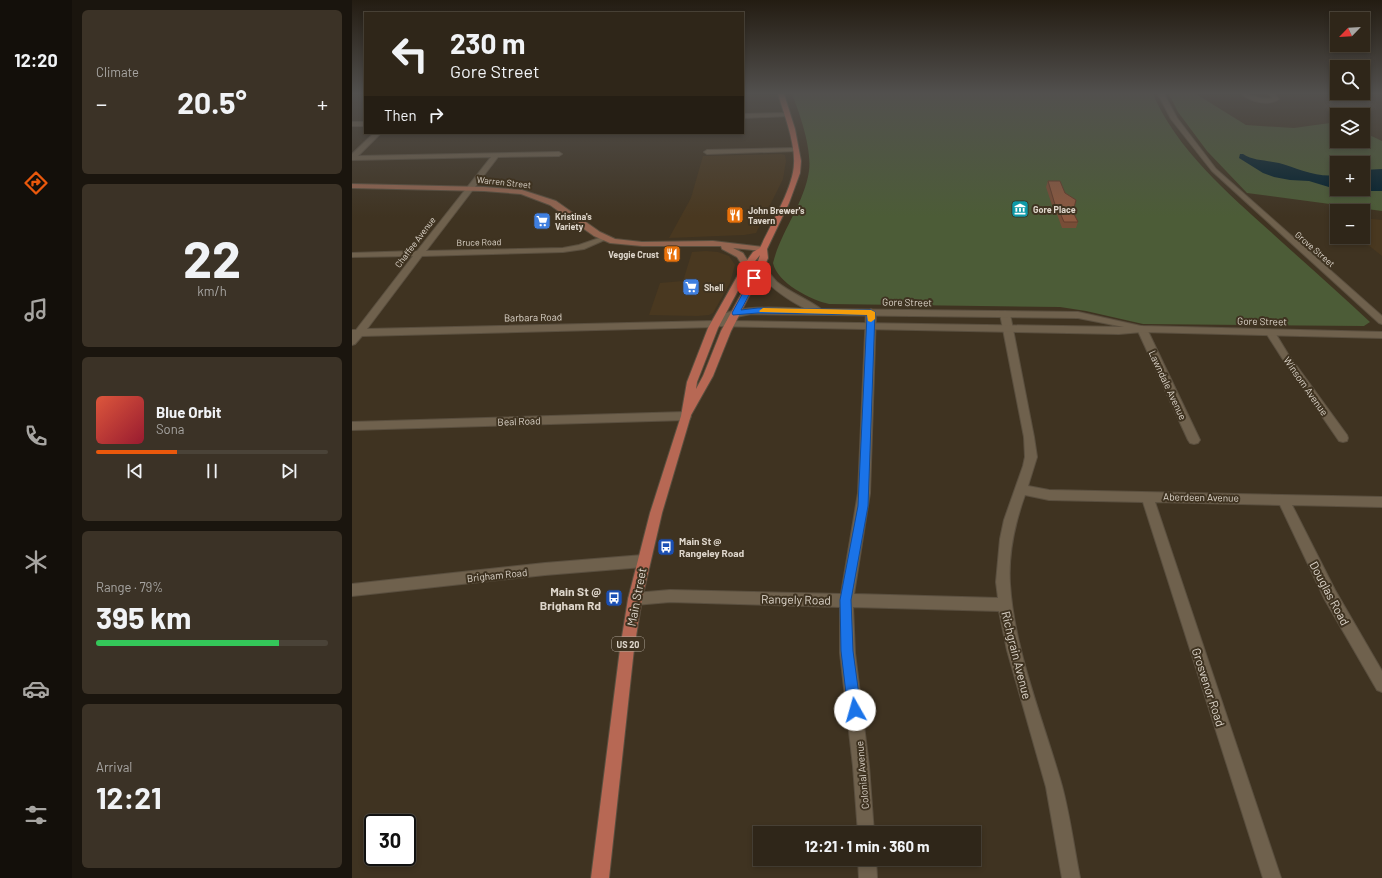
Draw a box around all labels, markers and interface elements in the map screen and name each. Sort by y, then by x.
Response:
north arrow [1330,12,1370,52]
map controls [1330,12,1370,244]
text: 230 m [450,26,525,60]
icon: left [384,28,436,80]
text: 12:20 [14,49,58,71]
text: Gore Street [450,60,540,82]
button: search [1330,60,1370,100]
text: Climate [96,64,139,80]
text: 20.5° [177,84,247,120]
text: − [96,90,107,116]
text: + [317,90,328,116]
icon: right [425,104,447,126]
text: Then [384,106,417,124]
button: layers [1330,108,1370,148]
button: + [1330,156,1370,196]
icon: directions [22,169,50,197]
street label: Warren Street [476,174,532,190]
museum icon: Gore Place [1010,199,1030,219]
place label: Gore Place [1033,204,1076,215]
button: − [1330,204,1370,244]
restaurant icon: John Brewer's Tavern [725,205,745,225]
place label: John Brewer's Tavern [748,205,805,226]
supermarket icon: Kristina's Variety [532,211,552,231]
place label: Kristina's Variety [555,211,592,232]
street label: Chaffee Avenue [392,214,438,270]
text: 22 [183,226,241,288]
street label: Grove Street [1293,229,1337,269]
street label: Bruce Road [456,236,502,248]
restaurant icon: Veggie Crust [662,244,682,264]
place label: Veggie Crust [608,249,660,260]
pin [737,261,771,295]
icon: arrive [743,267,765,289]
supermarket icon: Shell [681,277,701,297]
place label: Shell [704,282,724,293]
text: km/h [197,283,227,299]
icon: music [22,296,50,324]
street label: Gore Street [882,296,932,308]
street label: Barbara Road [504,310,562,324]
street label: Gore Street [1237,315,1287,327]
street label: Lawndale Avenue [1147,348,1189,422]
street label: Winsom Avenue [1281,354,1331,418]
text: Blue Orbit [156,403,221,421]
street label: Beal Road [497,414,541,428]
text: Sona [156,421,184,437]
icon: phone [22,422,50,450]
icon: previous [124,460,146,482]
icon: pause [201,460,223,482]
icon: next [278,460,300,482]
street label: Aberdeen Avenue [1163,490,1239,504]
place label: Main St @ Rangeley Road [679,535,744,559]
bus stop icon: Main St @ Rangeley Road [656,537,676,557]
icon: climate [22,548,50,576]
street label: Douglas Road [1307,559,1353,627]
street label: Brigham Road [466,566,528,584]
street label: Main Street [623,567,649,627]
text: Range · 79% [96,579,163,595]
place label: Main St @ Brigham Rd [540,584,601,612]
bus stop icon: Main St @ Brigham Rd [604,588,624,608]
street label: Rangely Road [761,591,831,607]
text: 395 km [96,599,191,635]
street label: Richgrain Avenue [999,610,1035,700]
road number: US 20 [612,637,644,651]
street label: Grosvenor Road [1190,646,1228,728]
icon: car [22,675,50,703]
position arrow [834,689,876,731]
street label: Colonial Avenue [853,740,871,810]
text: Arrival [96,759,132,775]
text: 12:21 [96,779,162,815]
icon: filters [22,801,50,829]
speed limit sign: 30 [364,814,416,866]
text: 12:21 · 1 min · 360 m [805,837,929,855]

